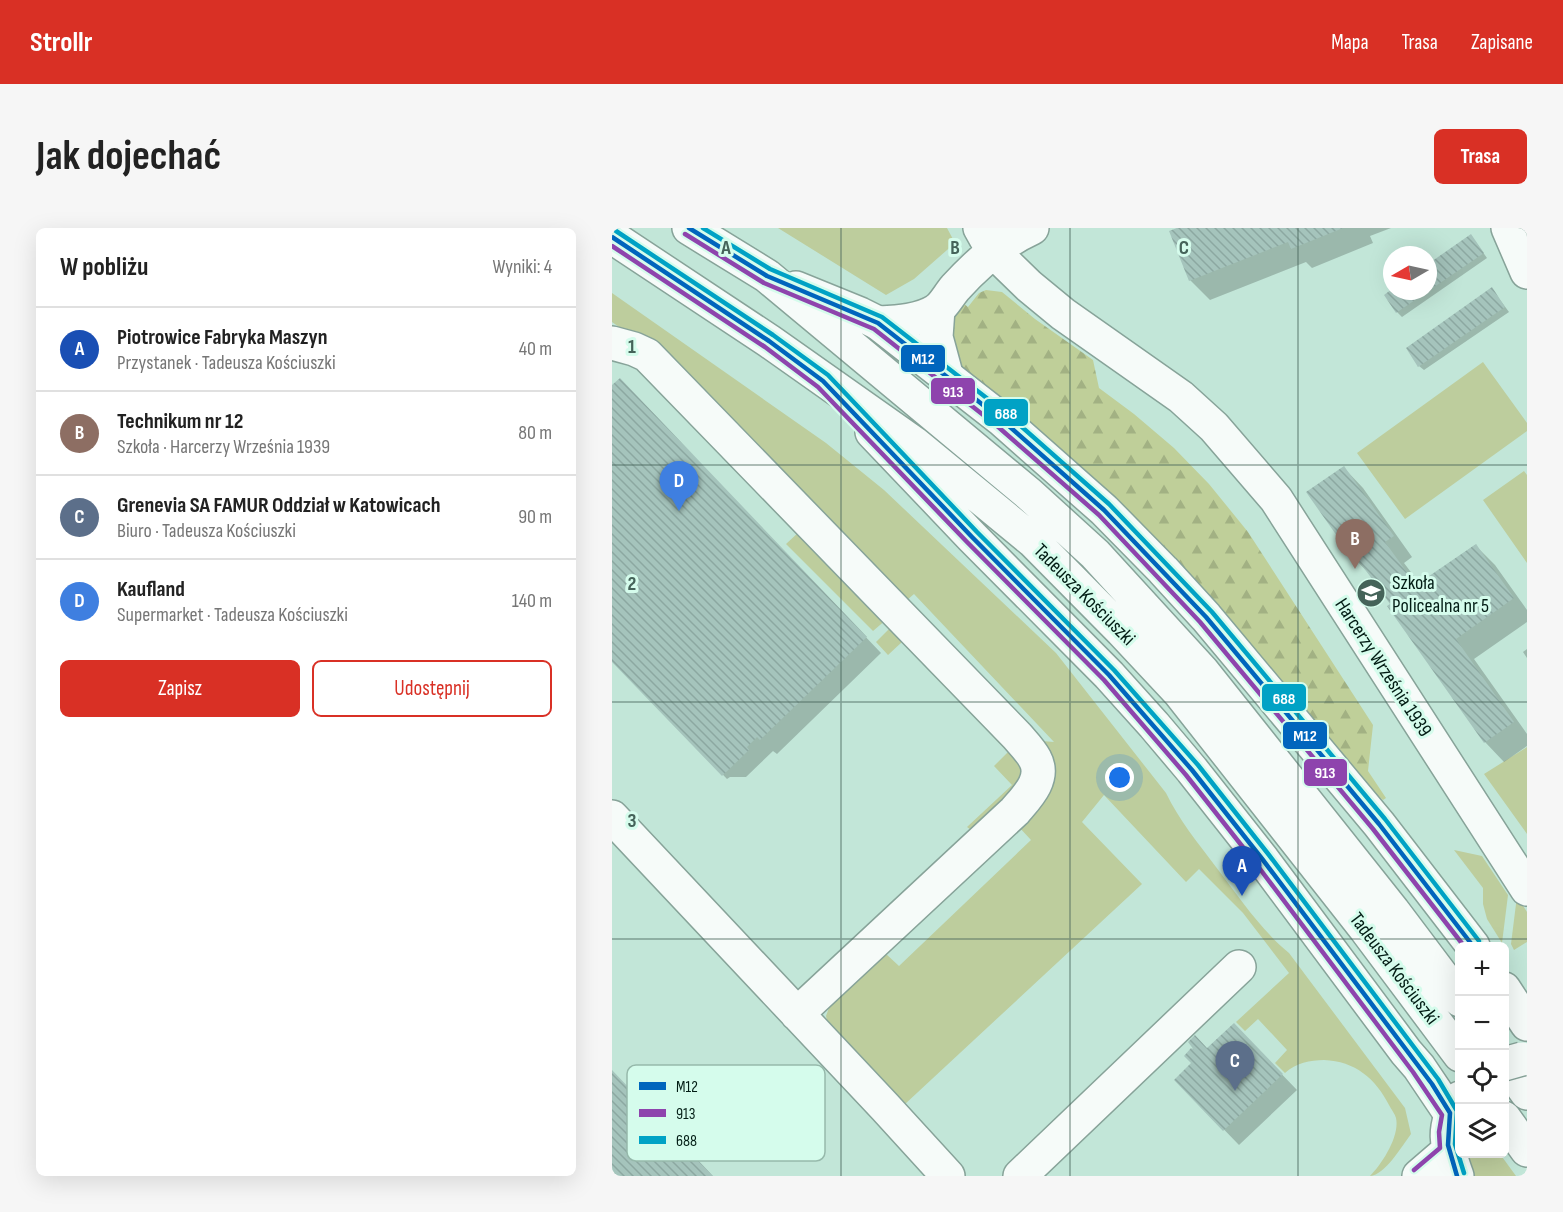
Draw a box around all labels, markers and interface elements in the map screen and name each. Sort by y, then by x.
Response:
text: Strollr [30,26,92,59]
text: Mapa [1331,30,1369,55]
text: Trasa [1402,30,1438,55]
text: Zapisane [1471,30,1533,55]
button: Trasa [1434,129,1527,184]
text: Jak dojechać [36,131,221,182]
text: A [720,236,731,260]
text: B [950,236,960,260]
text: C [1179,236,1189,260]
north arrow [1383,246,1437,300]
text: W pobliżu [60,252,148,283]
text: Wyniki: 4 [492,255,552,279]
text: Piotrowice Fabryka Maszyn [117,324,328,351]
text: 1 [628,335,636,359]
text: A [75,337,84,361]
text: 40 m [519,337,552,361]
line badge: M12 [900,344,946,373]
text: M12 [911,350,935,369]
text: Przystanek · Tadeusza Kościuszki [117,351,336,375]
line badge: 913 [930,377,976,405]
text: 913 [942,383,964,402]
line badge: 688 [983,398,1029,427]
text: 688 [995,405,1018,424]
text: Technikum nr 12 [117,408,243,435]
text: B [75,421,84,445]
text: 80 m [518,421,552,445]
text: Szkoła · Harcerzy Września 1939 [117,435,330,459]
pin: D [660,462,698,511]
text: Grenevia SA FAMUR Oddział w Katowicach [117,492,441,519]
text: C [74,505,85,529]
text: 90 m [518,505,552,529]
text: Biuro · Tadeusza Kościuszki [117,519,296,543]
pin: B [1336,520,1374,569]
street label: Tadeusza Kościuszki [1028,539,1140,651]
place label: Szkoła Policealna nr 5 [1392,571,1489,618]
text: 2 [628,572,636,596]
text: Kaufland [117,576,185,603]
school or university icon: Szkoła Policealna nr 5 [1355,577,1387,609]
text: D [74,589,85,613]
text: 140 m [512,589,552,613]
street label: Harcerzy Września 1939 [1329,594,1437,741]
text: Supermarket · Tadeusza Kościuszki [117,603,348,627]
button: Zapisz [60,660,300,717]
button: Udostępnij [312,660,552,717]
line badge: 688 [1261,683,1307,712]
text: 688 [1273,690,1296,709]
line badge: M12 [1282,721,1328,750]
text: M12 [1293,727,1317,746]
line badge: 913 [1303,758,1348,787]
your location [1105,763,1134,792]
text: 913 [1314,764,1336,783]
text: 3 [628,809,637,833]
pin: A [1222,846,1262,896]
street label: Tadeusza Kościuszki [1344,908,1444,1029]
map controls [1455,942,1509,1158]
button: + [1455,942,1509,996]
button: − [1455,996,1509,1050]
pin: C [1216,1042,1254,1091]
button: locate [1455,1050,1509,1104]
legend [627,1065,825,1161]
text: M12 [676,1078,698,1097]
button: layers [1455,1104,1509,1158]
text: 913 [676,1105,695,1124]
text: 688 [676,1132,697,1151]

